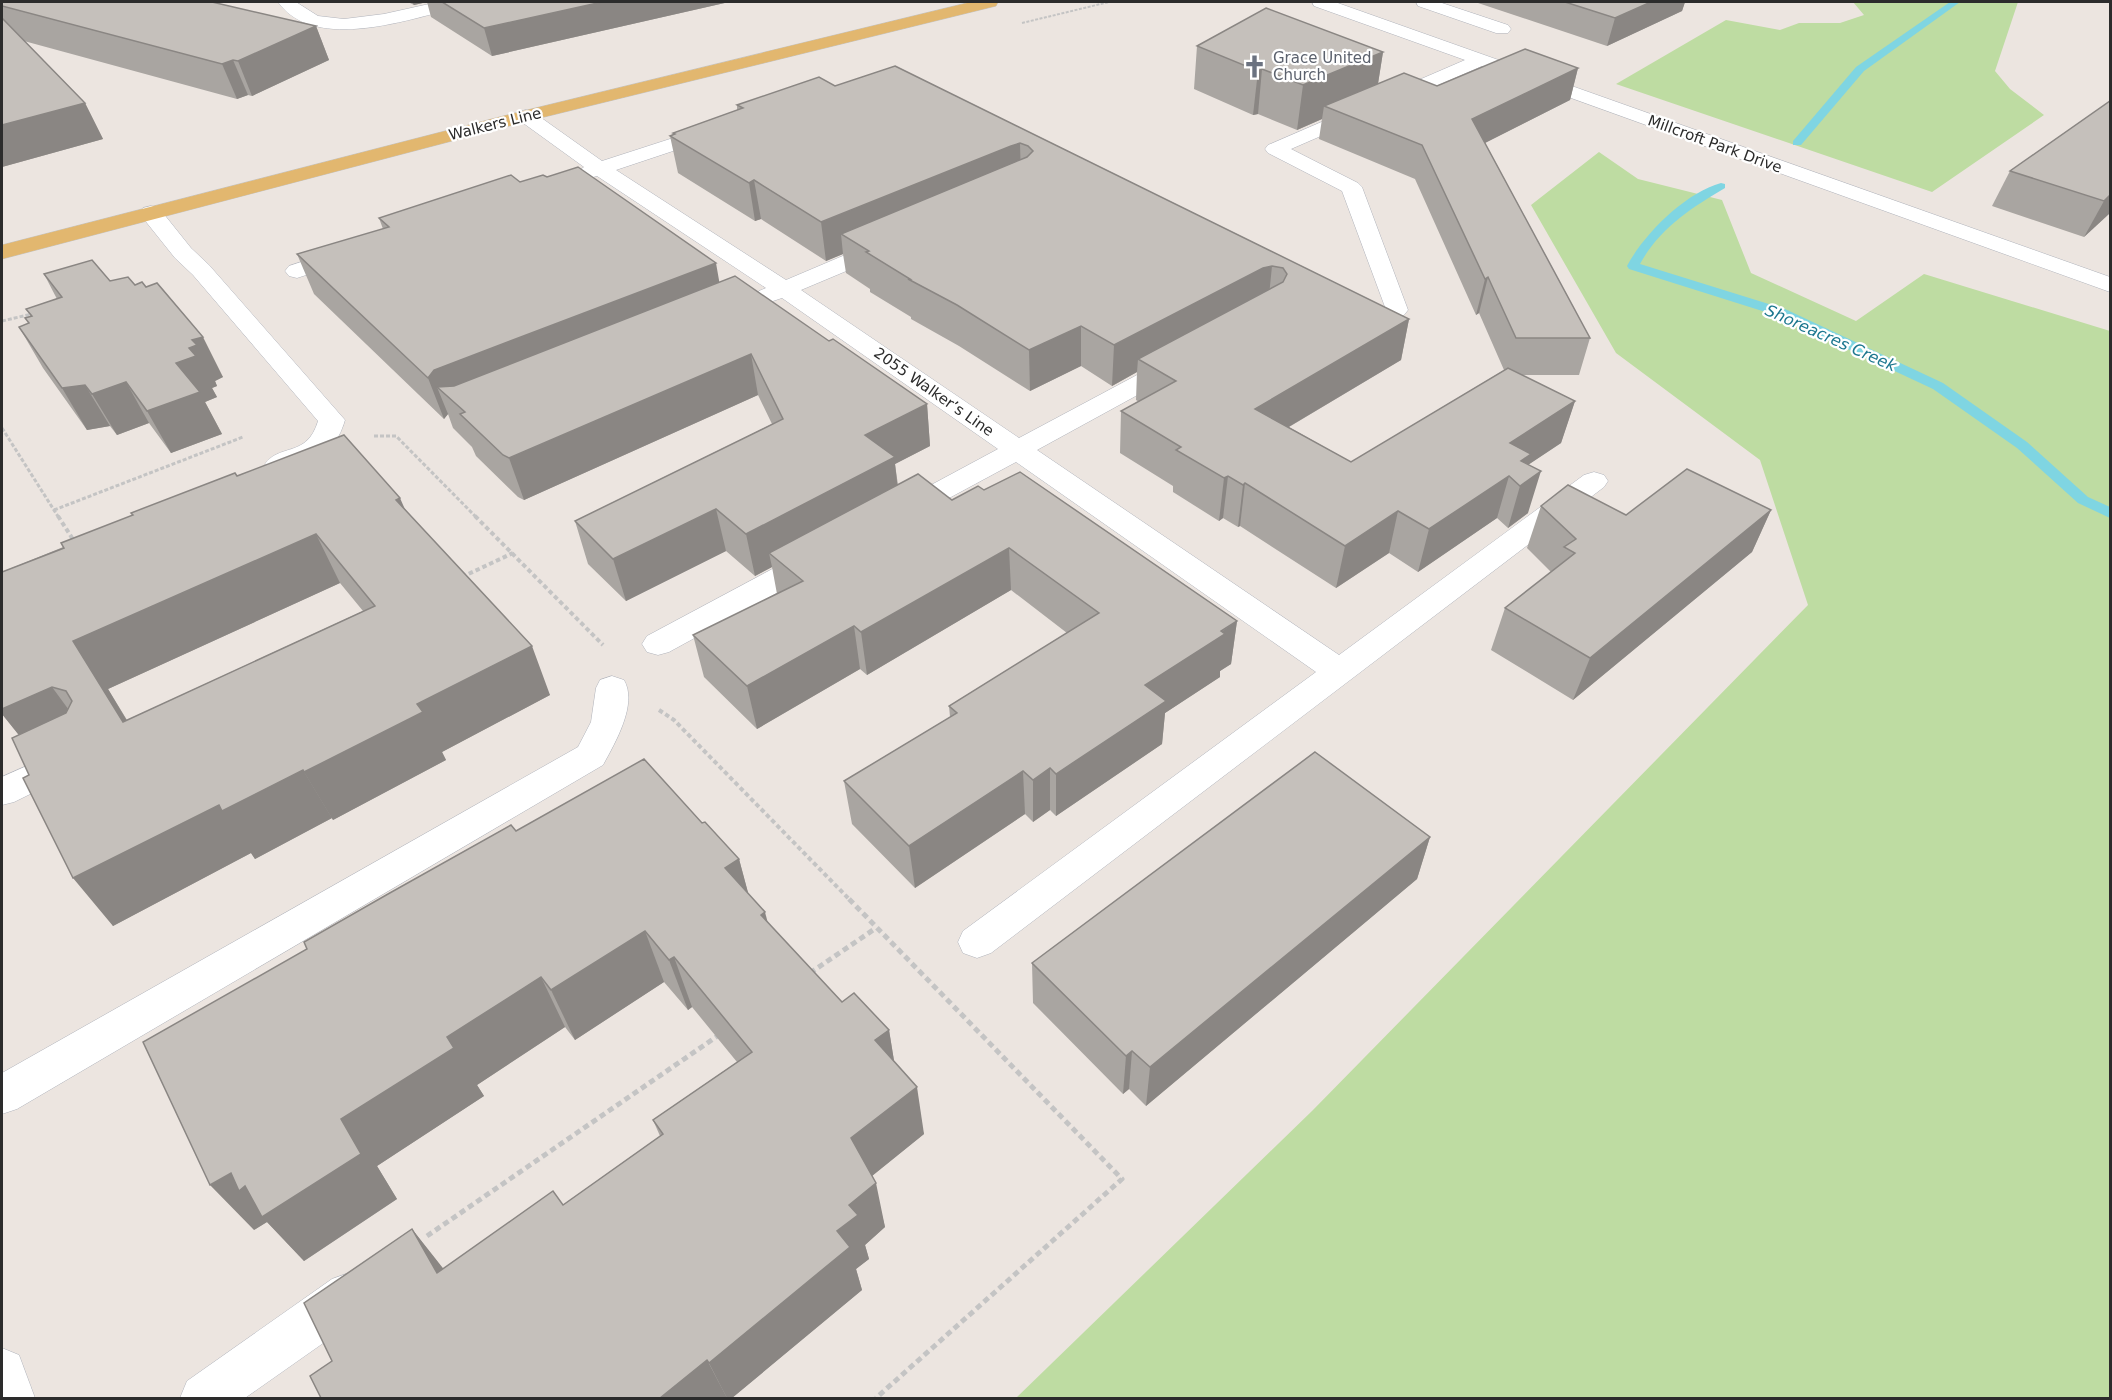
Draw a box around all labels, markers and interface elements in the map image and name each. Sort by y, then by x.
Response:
place label: Grace United Church [1273,49,1372,84]
church icon: Grace United Church [1242,54,1268,80]
street label: Walkers Line [447,104,543,144]
street label: Millcroft Park Drive [1645,111,1785,177]
water label: Shoreacres Creek [1762,301,1900,376]
street label: 2055 Walker’s Line [871,344,997,440]

